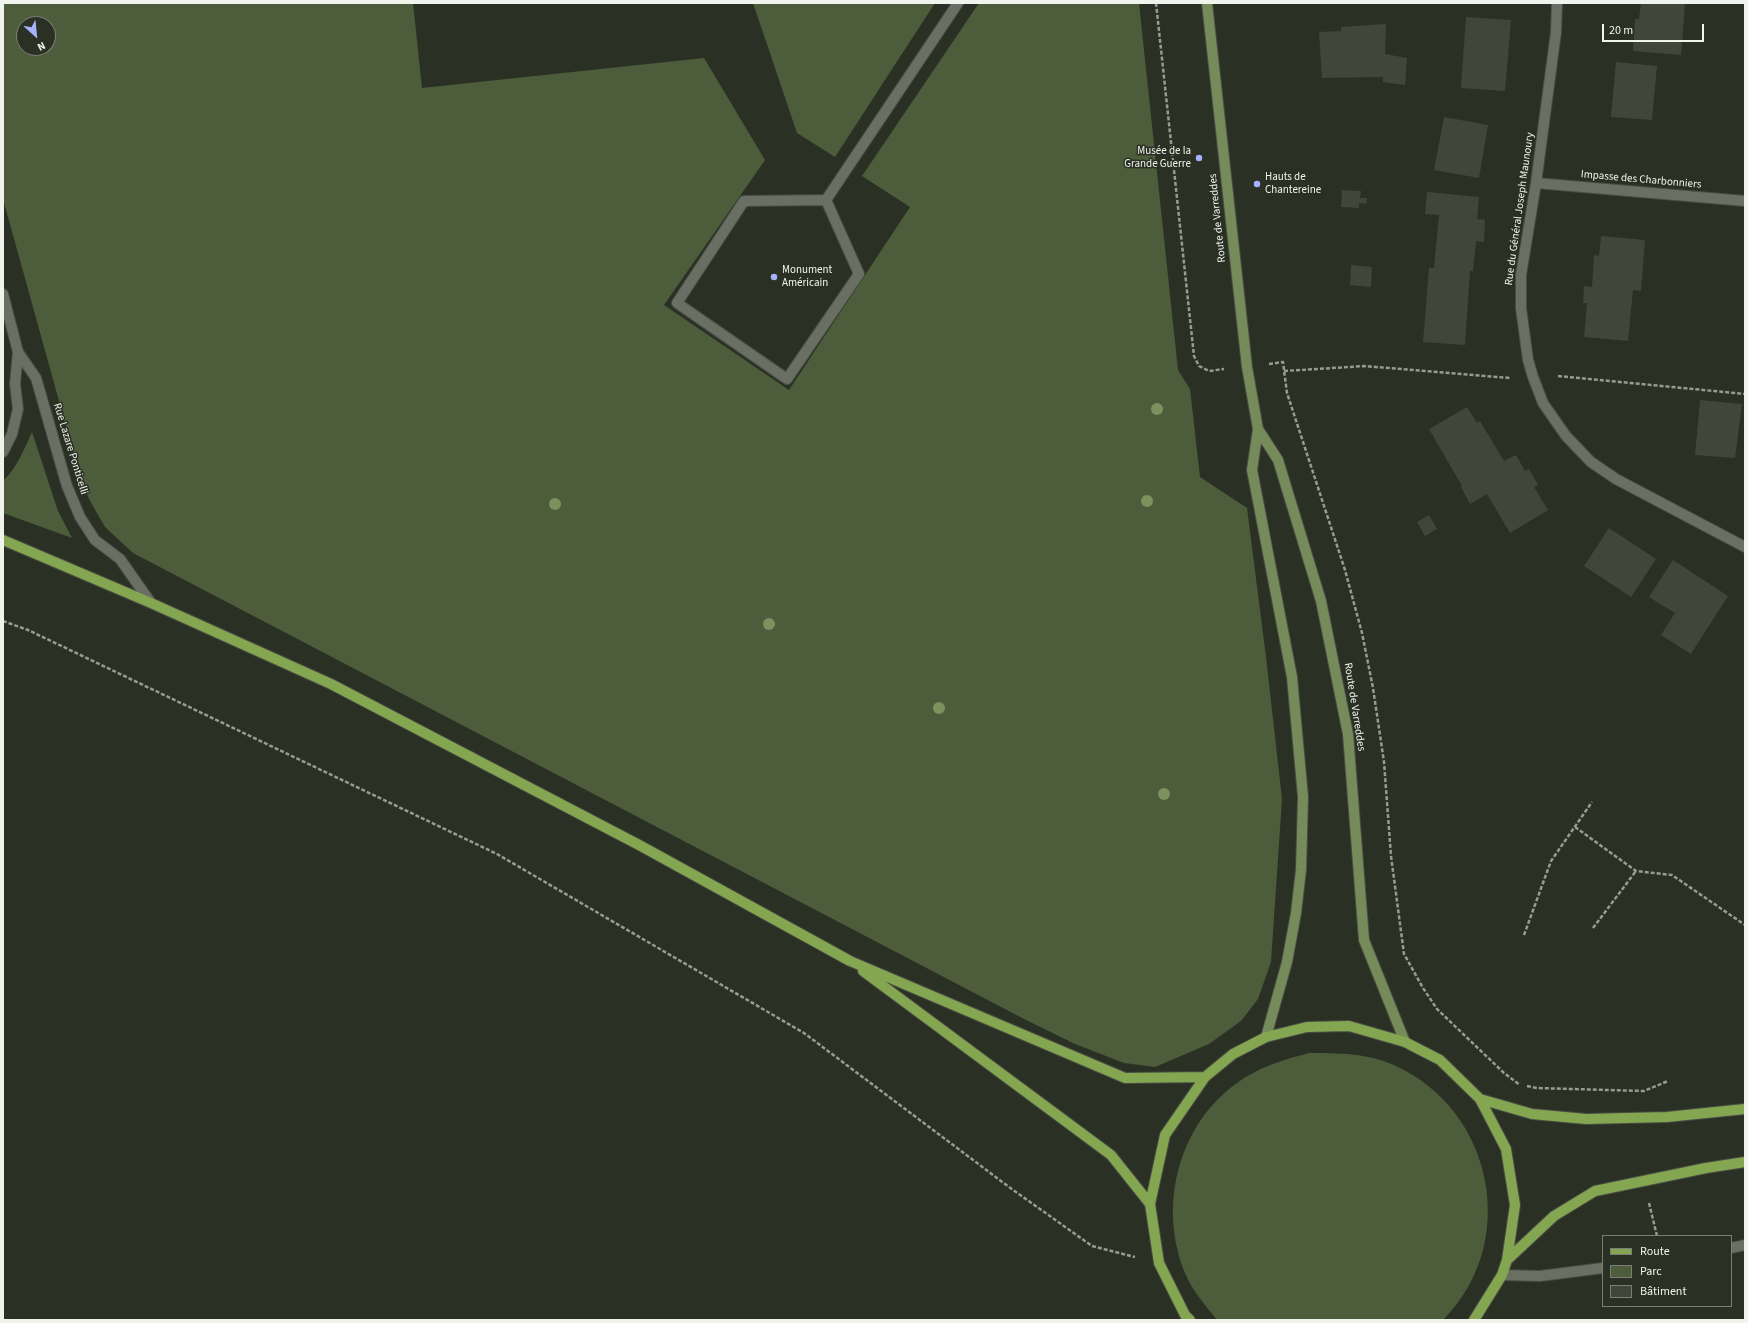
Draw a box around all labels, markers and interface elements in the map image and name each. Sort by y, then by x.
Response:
north arrow [16,16,56,56]
scale bar [1604,16,1706,42]
text: 20 m [1609,22,1633,39]
text: N [35,38,48,55]
street label: Rue du Général Joseph Maunoury [1503,132,1537,286]
place label: Musée de la Grande Guerre [1124,145,1191,171]
marker: Musée de la Grande Guerre [1194,153,1204,163]
street label: Impasse des Charbonniers [1580,168,1702,192]
place label: Hauts de Chantereine [1265,171,1321,197]
street label: Route de Varreddes [1207,173,1229,263]
marker: Hauts de Chantereine [1252,179,1262,189]
place label: Monument Américain [782,264,832,290]
marker: Monument Américain [769,272,779,282]
street label: Rue Lazare Ponticelli [50,402,90,496]
street label: Route de Varreddes [1340,662,1368,752]
legend [1602,1235,1732,1307]
text: Route [1640,1243,1670,1260]
text: Parc [1640,1263,1662,1280]
text: Bâtiment [1640,1283,1686,1300]

